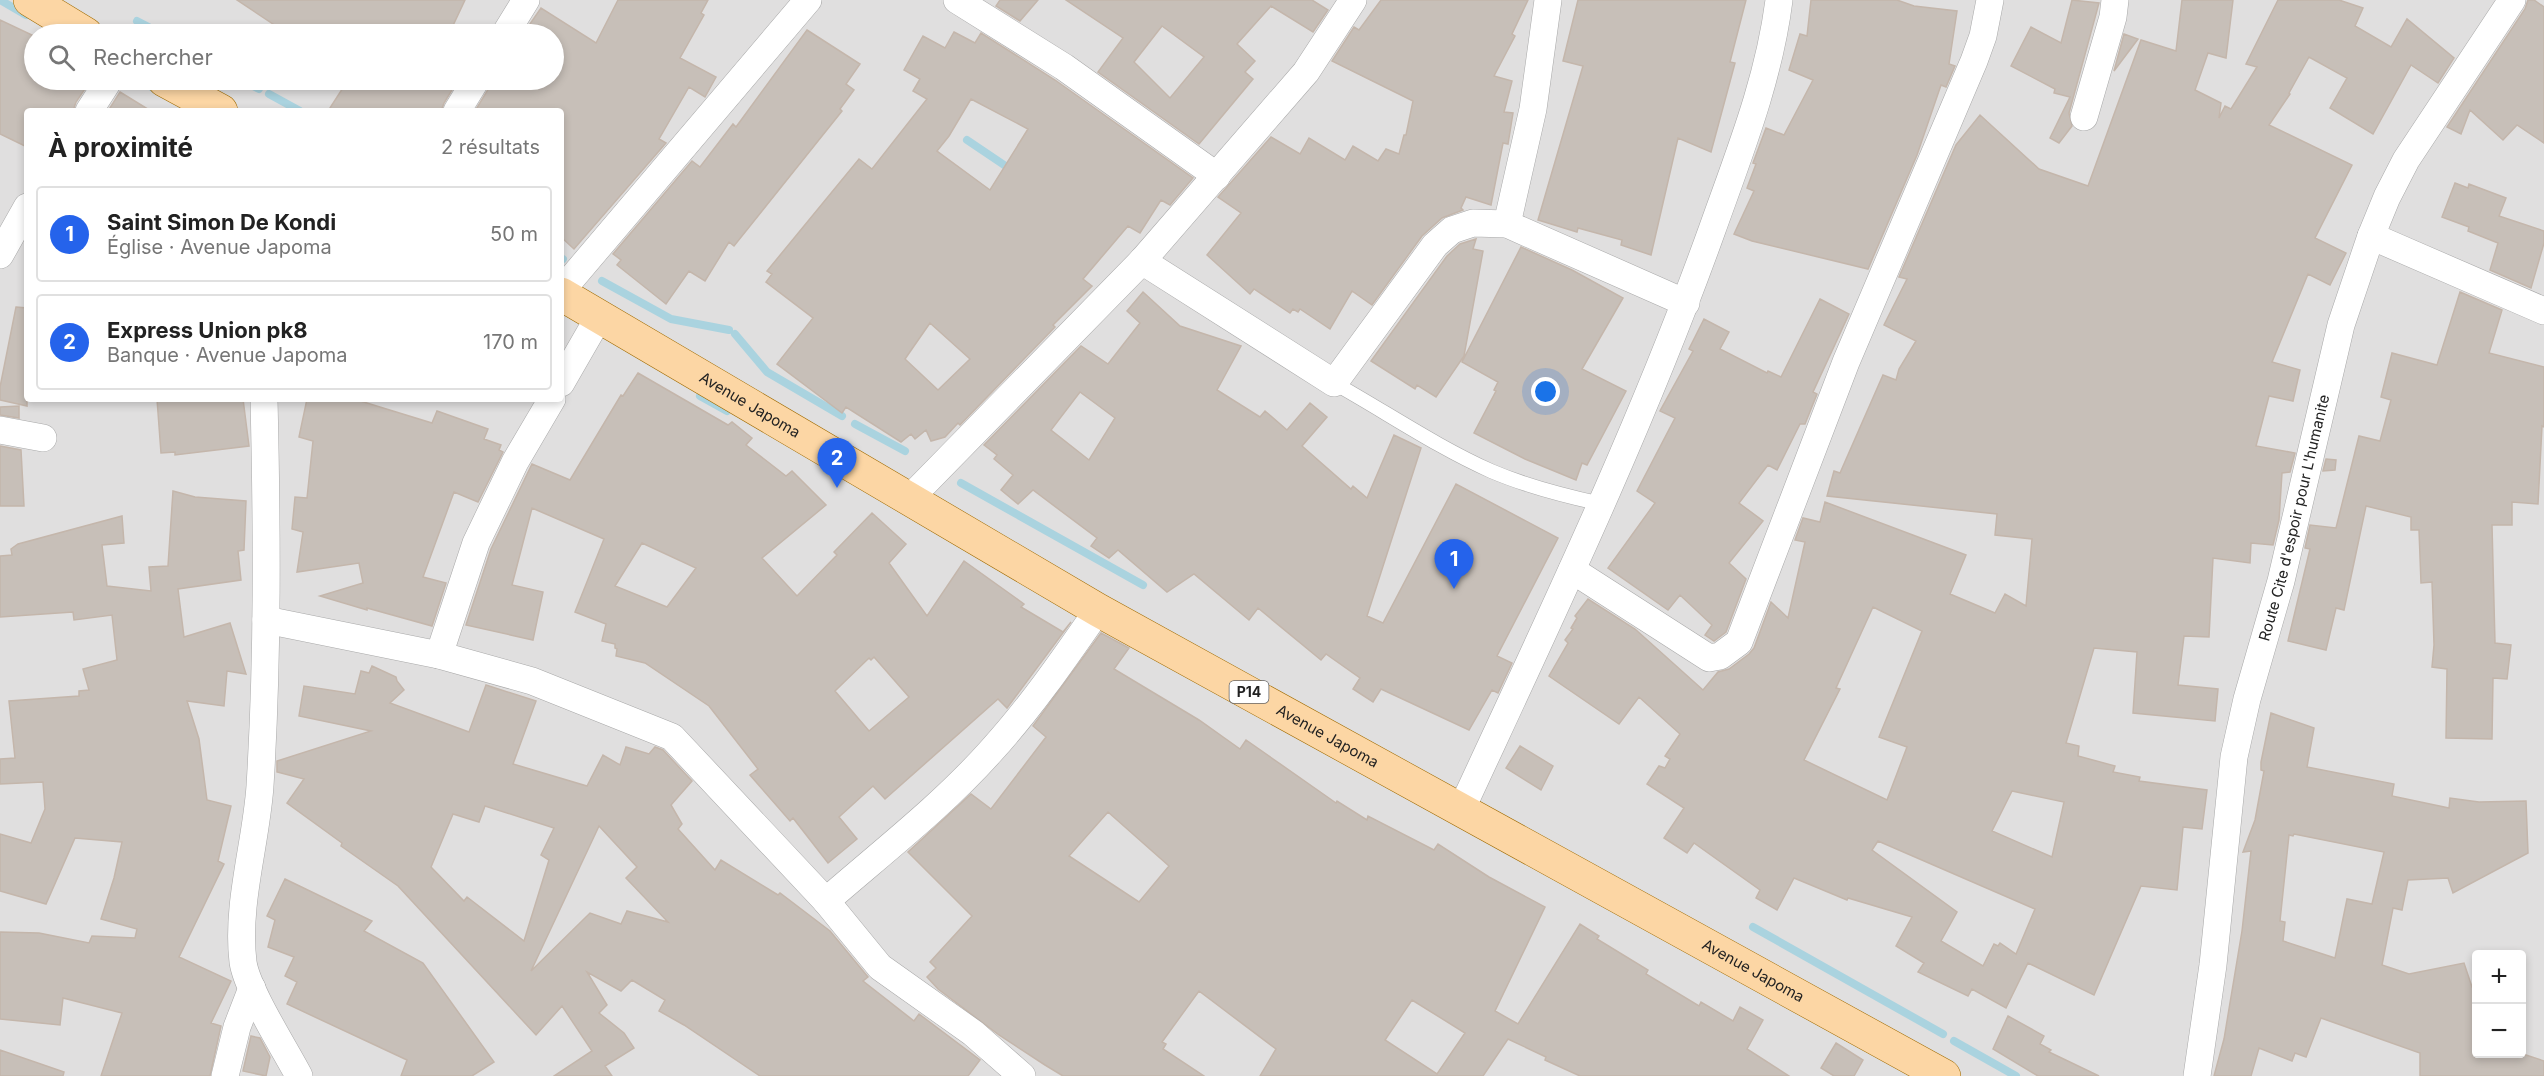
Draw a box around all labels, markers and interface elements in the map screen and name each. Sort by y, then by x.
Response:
search box [24,24,564,90]
icon: search [45,41,78,74]
text: Rechercher [93,44,213,70]
text: À proximité [48,132,193,163]
text: 2 résultats [441,135,540,159]
text: Saint Simon De Kondi [107,209,336,235]
text: 1 [65,222,74,246]
text: 50 m [490,222,538,246]
text: Église · Avenue Japoma [107,235,332,259]
text: Express Union pk8 [107,317,307,343]
text: 2 [63,330,76,354]
text: 170 m [483,330,538,354]
text: Banque · Avenue Japoma [107,343,347,367]
street label: Avenue Japoma [696,368,804,442]
your location [1531,377,1560,406]
street label: Route Cite d'espoir pour L'humanite [2254,393,2333,643]
pin: 2 [818,438,856,488]
pin: 1 [1434,540,1474,589]
road number: P14 [1230,681,1268,703]
street label: Avenue Japoma [1273,700,1382,772]
street label: Avenue Japoma [1699,935,1808,1006]
map controls [2472,950,2526,1058]
button: + [2472,950,2526,1004]
button: − [2472,1004,2526,1058]

